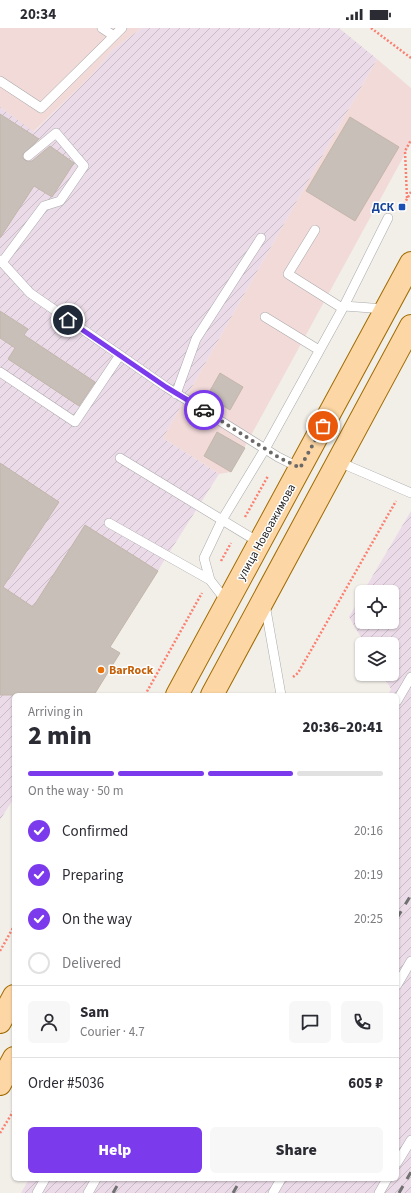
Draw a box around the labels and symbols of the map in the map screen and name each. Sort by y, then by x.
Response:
place label: ДСК [372,199,395,216]
marker: ДСК [397,202,407,212]
pin [51,303,85,337]
courier [184,390,224,430]
pin [306,409,340,443]
street label: улица Новоажимова [233,481,300,584]
place label: BarRock [109,662,154,679]
marker: BarRock [96,665,106,675]

